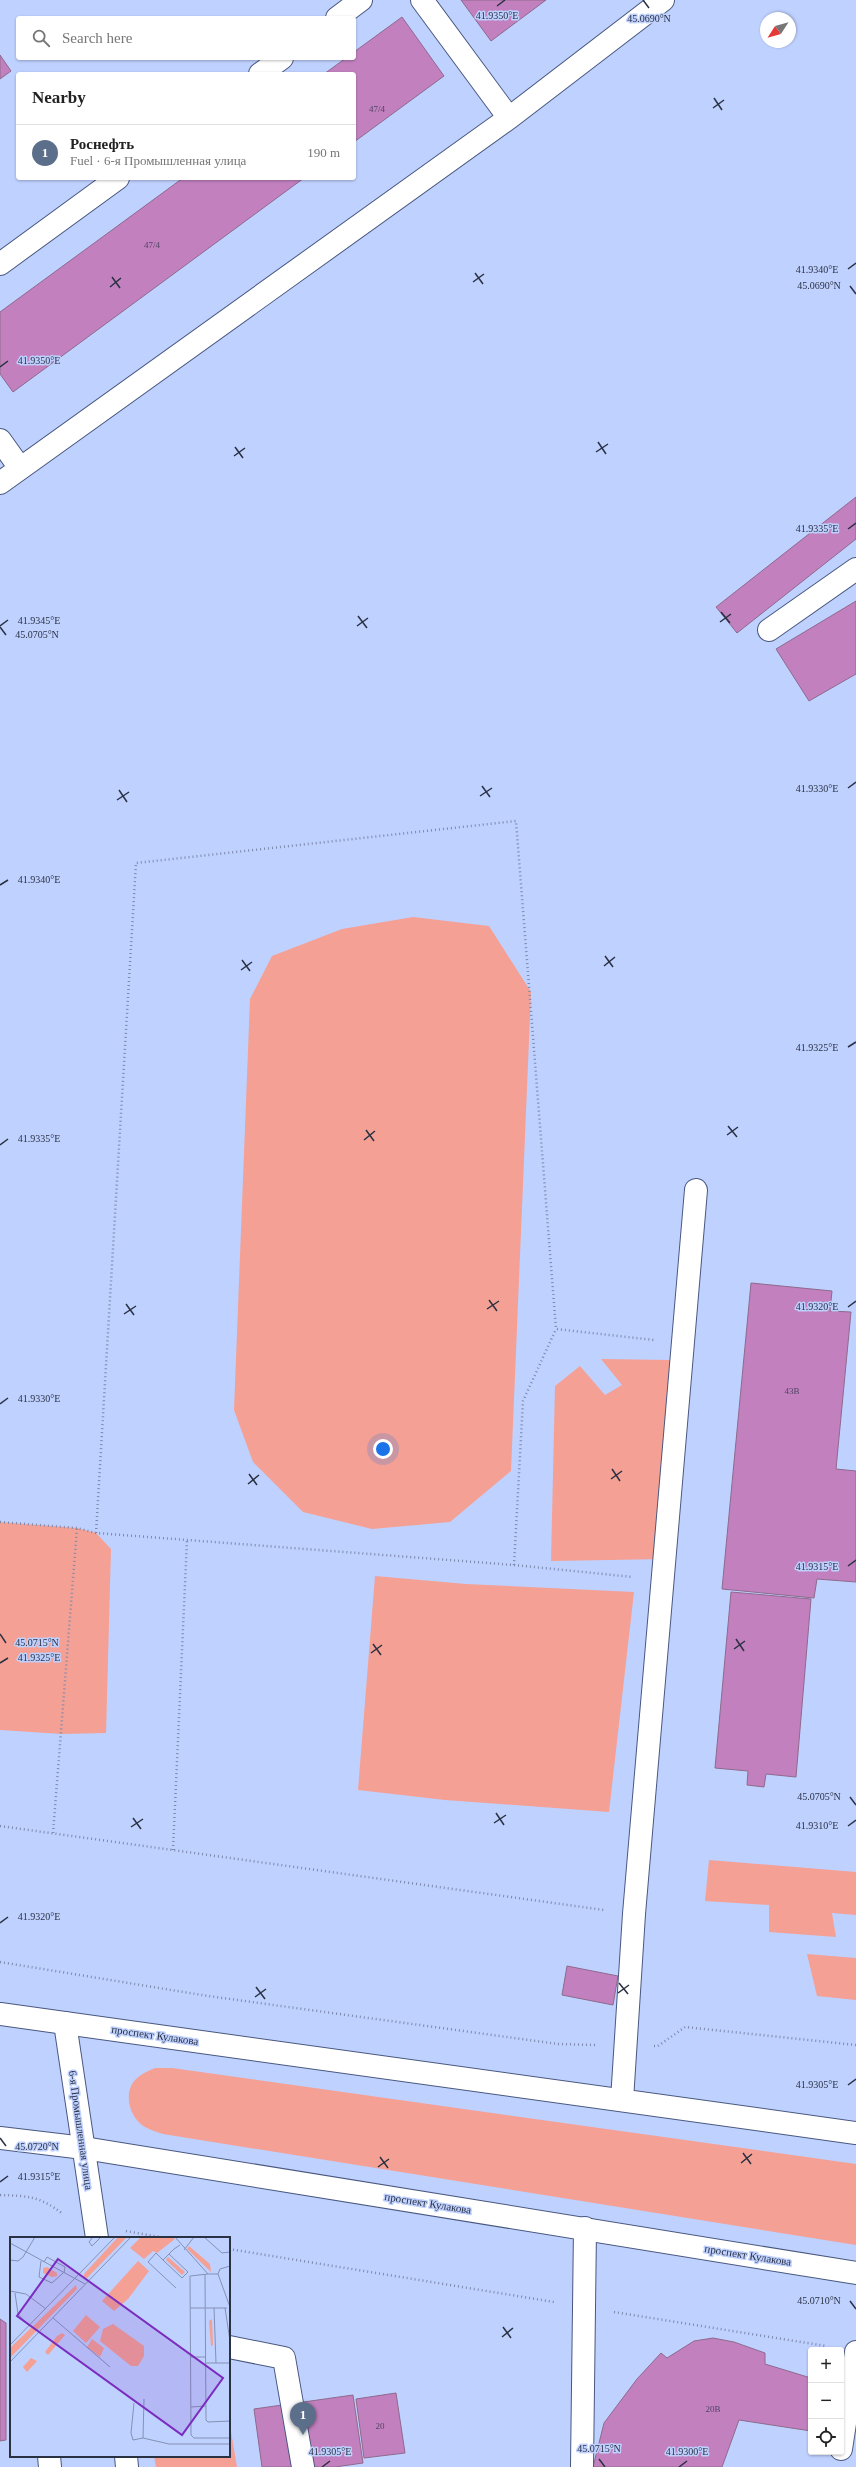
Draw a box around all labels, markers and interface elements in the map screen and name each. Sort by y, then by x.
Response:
text: 41.9350°E [476,10,518,21]
north arrow [760,12,796,48]
text: 45.0690°N [627,13,671,24]
search box [16,16,356,60]
icon: search [30,27,52,49]
text: Search here [62,30,132,46]
text: Nearby [32,88,86,107]
house number: 47/4 [369,104,385,114]
text: Роснефть [70,136,134,152]
text: 1 [42,145,48,160]
text: 190 m [307,145,340,160]
text: Fuel · 6-я Промышленная улица [70,153,246,168]
house number: 47/4 [144,240,160,250]
text: 41.9340°E [796,264,838,275]
text: 45.0690°N [797,280,841,291]
text: 41.9350°E [18,355,60,366]
text: 41.9335°E [796,523,838,534]
text: 41.9345°E [18,615,60,626]
text: 45.0705°N [15,629,59,640]
text: 41.9330°E [796,783,838,794]
text: 41.9340°E [18,874,60,885]
text: 41.9325°E [796,1042,838,1053]
text: 41.9335°E [18,1133,60,1144]
text: 41.9320°E [796,1301,838,1312]
house number: 43В [784,1386,800,1396]
text: 41.9330°E [18,1393,60,1404]
your location [373,1439,393,1459]
text: 41.9315°E [796,1561,838,1572]
text: 45.0715°N [15,1637,59,1648]
text: 41.9325°E [18,1652,60,1663]
text: 45.0705°N [797,1791,841,1802]
text: 41.9310°E [796,1820,838,1831]
text: 41.9320°E [18,1911,60,1922]
street label: проспект Кулакова [111,2023,199,2047]
street label: 6-я Промышленная улица [67,2069,95,2191]
text: 41.9305°E [796,2079,838,2090]
text: 45.0720°N [15,2141,59,2152]
text: 41.9315°E [18,2171,60,2182]
street label: проспект Кулакова [384,2190,472,2216]
inset map [10,2237,230,2457]
street label: проспект Кулакова [704,2242,792,2268]
text: 45.0710°N [797,2295,841,2306]
map controls [808,2347,844,2455]
button: + [808,2347,844,2383]
button: − [808,2383,844,2419]
pin: 1 [290,2402,316,2435]
house number: 20В [705,2404,721,2414]
button: locate [808,2419,844,2455]
house number: 20 [376,2421,385,2431]
text: 45.0715°N [577,2443,621,2454]
text: 41.9305°E [309,2446,351,2457]
text: 41.9300°E [666,2446,708,2457]

